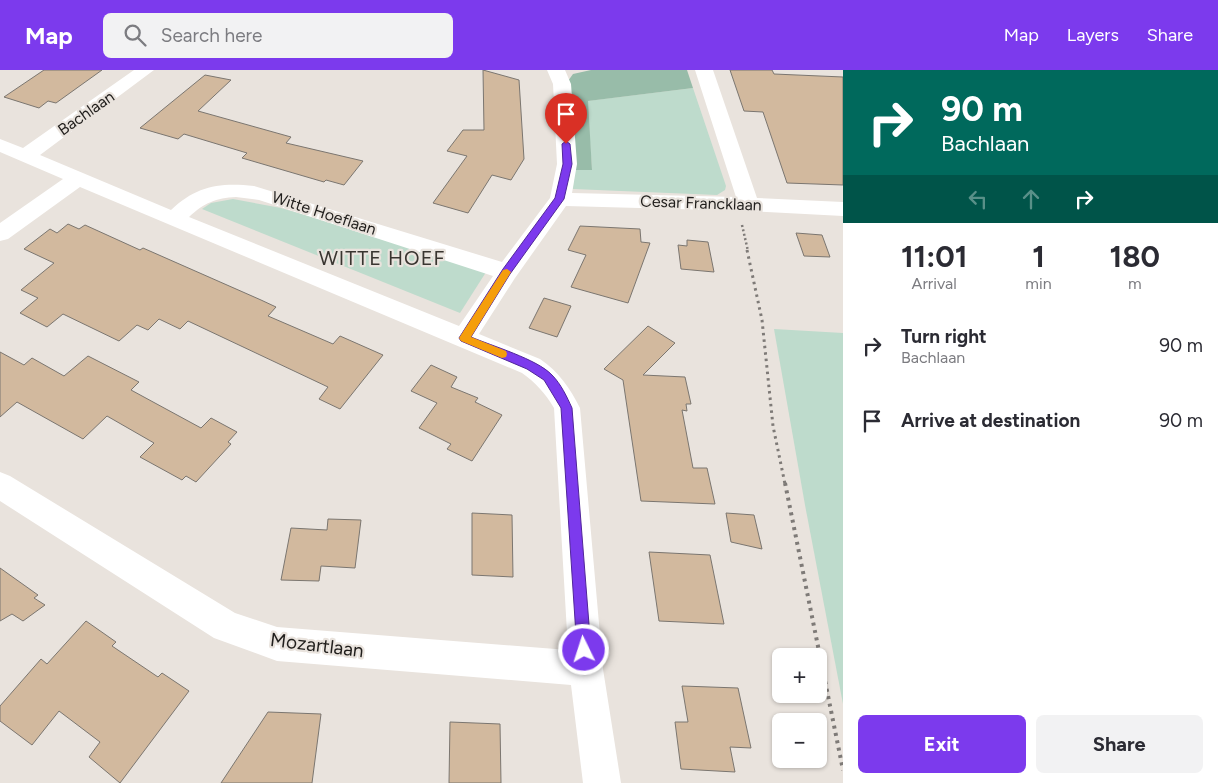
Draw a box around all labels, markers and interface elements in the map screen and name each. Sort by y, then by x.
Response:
search box [103,13,453,58]
text: Map [25,21,73,50]
icon: search [121,21,149,49]
text: Search here [161,24,262,47]
text: Map [1004,24,1039,46]
text: Layers [1067,24,1119,46]
text: Share [1147,24,1193,46]
street label: Bachlaan [54,87,118,139]
text: 90 m [941,88,1023,130]
icon: right [858,90,923,155]
pin [545,93,587,144]
icon: arrive [552,100,580,128]
text: Bachlaan [941,130,1029,157]
icon: left [964,185,992,213]
icon: ahead [1017,185,1045,213]
icon: right [1070,185,1098,213]
street label: Witte Hoeflaan [269,187,379,239]
street label: Cesar Francklaan [640,191,762,215]
text: 11:01 [901,238,967,275]
text: 1 [1032,238,1045,275]
text: 180 [1110,238,1160,275]
district label: WITTE HOEF [319,246,445,270]
text: Arrival [912,274,957,293]
text: min [1025,274,1052,293]
text: m [1128,274,1142,293]
text: Turn right [901,325,987,348]
icon: right [858,332,886,360]
text: 90 m [1159,334,1203,357]
text: Bachlaan [901,348,965,367]
icon: arrive [858,407,886,435]
text: Arrive at destination [901,409,1080,432]
text: 90 m [1159,409,1203,432]
position arrow [557,623,609,675]
street label: Mozartlaan [269,628,365,662]
map controls [772,648,827,768]
button: + [772,648,827,703]
button: − [772,713,827,768]
button: Exit [858,715,1026,773]
button: Share [1036,715,1203,773]

